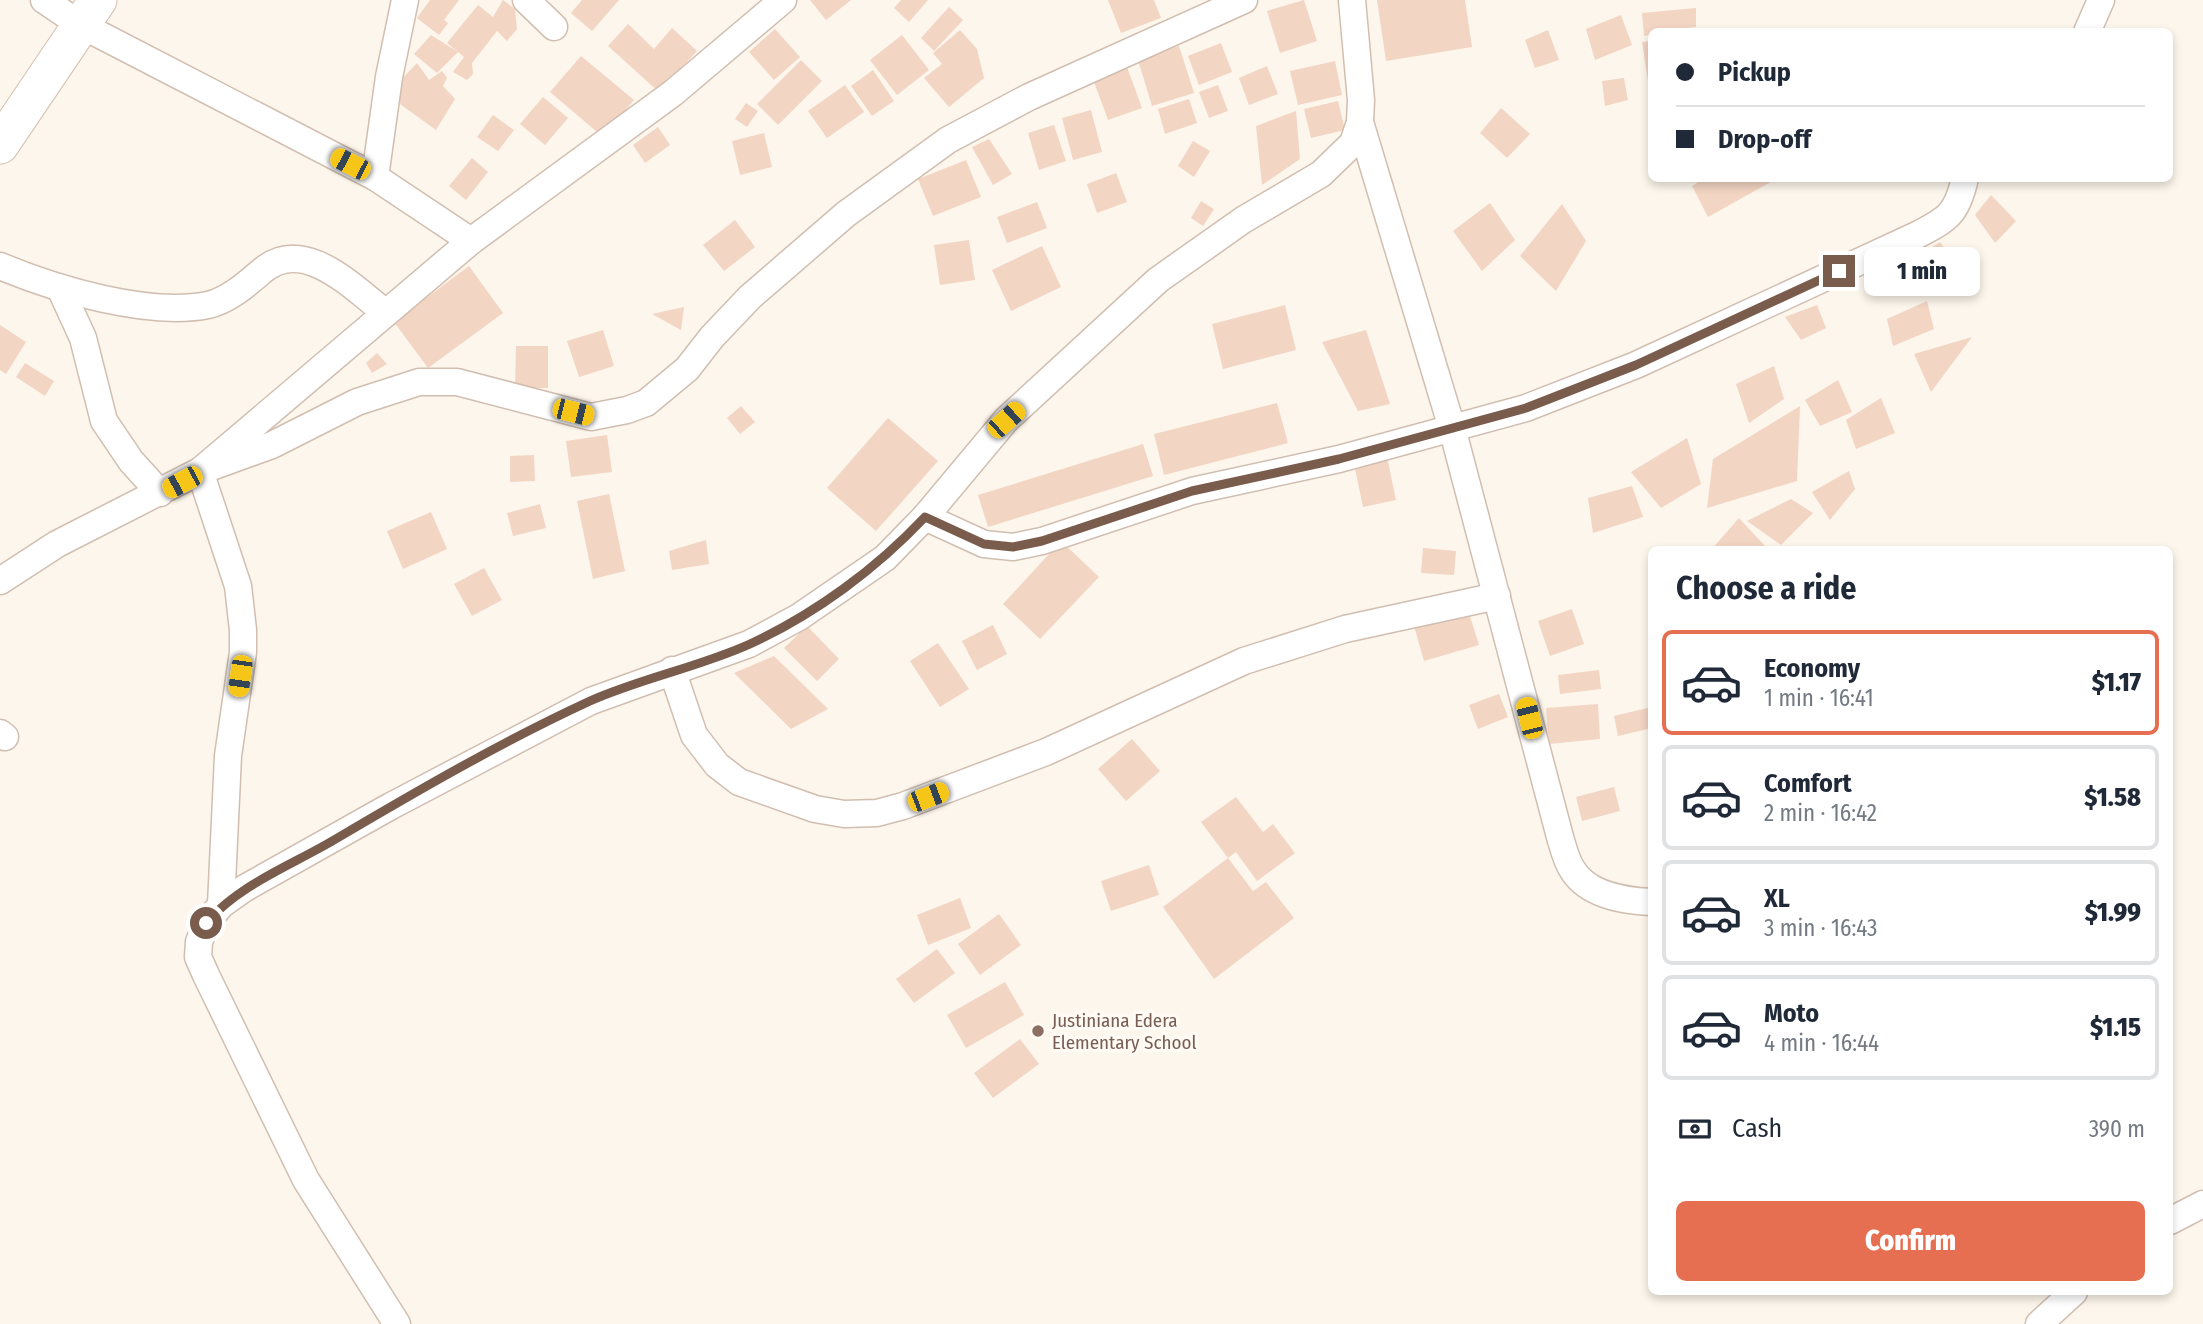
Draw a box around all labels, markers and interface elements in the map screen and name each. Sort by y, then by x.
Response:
text: Pickup [1718,57,1791,88]
text: Drop-off [1718,124,1811,155]
car [327,145,374,183]
callout: 1 min [1864,246,1979,296]
route end [1823,255,1855,287]
text: 1 min [1897,257,1947,285]
car [551,397,596,427]
car [984,398,1029,442]
car [159,463,206,501]
text: Choose a ride [1676,569,1857,607]
icon: car [1680,651,1743,714]
text: Economy [1764,653,1860,684]
car [227,654,254,698]
text: $1.17 [2092,667,2141,698]
text: 1 min · 16:41 [1764,684,1874,712]
car [1514,695,1545,741]
icon: car [1680,766,1743,829]
text: Comfort [1764,768,1852,799]
car [905,780,952,814]
text: $1.58 [2084,782,2141,813]
text: 2 min · 16:42 [1764,799,1877,827]
icon: car [1680,881,1743,944]
text: XL [1764,883,1790,914]
text: $1.99 [2085,897,2141,928]
route start [190,907,222,939]
text: 3 min · 16:43 [1764,914,1877,942]
icon: car [1680,996,1743,1059]
text: Moto [1764,998,1819,1029]
place label: Justiniana Edera Elementary School [1052,1009,1197,1054]
text: $1.15 [2090,1012,2141,1043]
marker: Justiniana Edera Elementary School [1030,1023,1046,1039]
text: 4 min · 16:44 [1764,1029,1879,1057]
icon: cash [1676,1110,1714,1148]
text: Cash [1732,1113,1782,1144]
text: 390 m [2089,1115,2145,1143]
button: Confirm [1676,1201,2145,1281]

